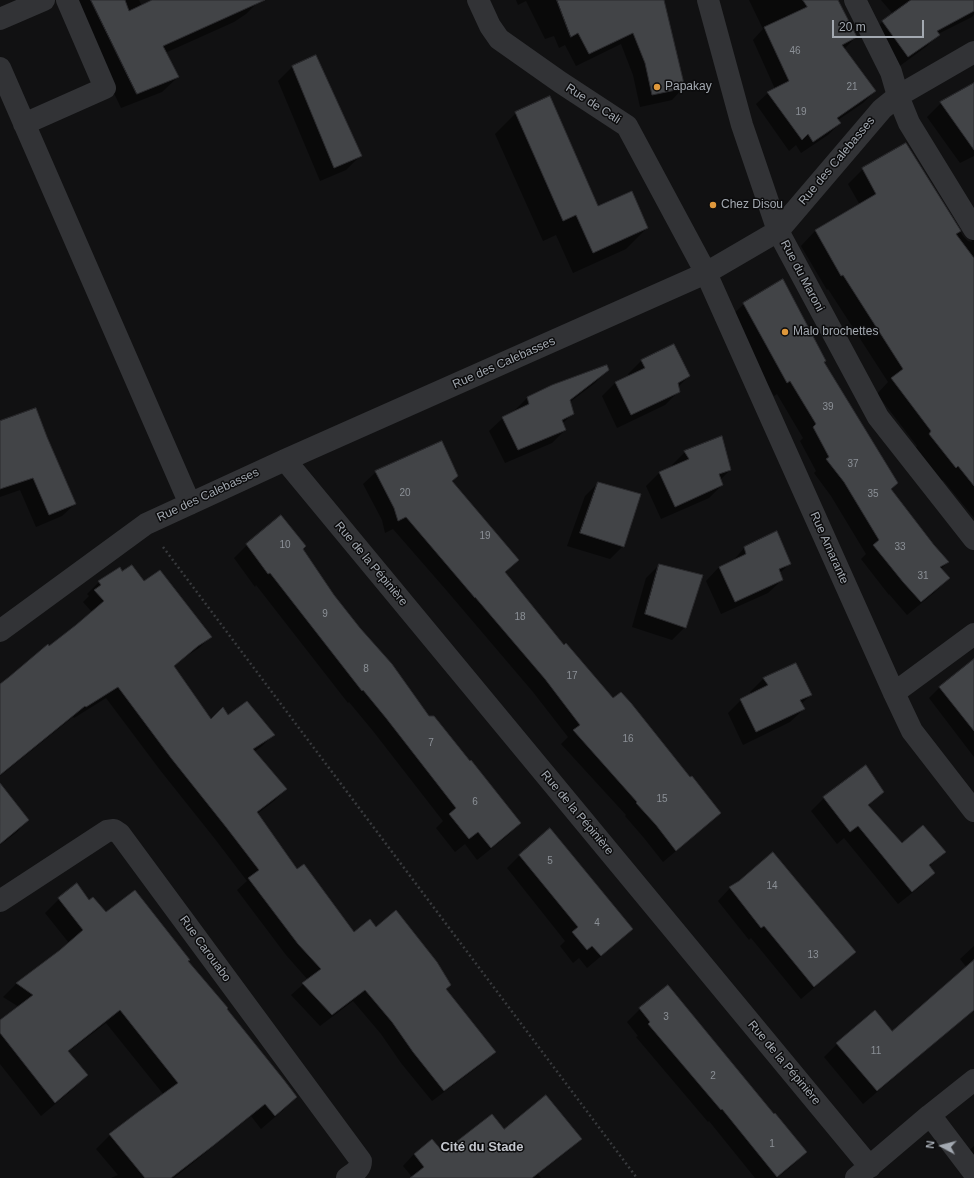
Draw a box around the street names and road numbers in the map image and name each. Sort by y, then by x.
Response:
street label: Rue de Cali [563,81,623,127]
street label: Rue des Calebasses [796,114,878,208]
street label: Rue du Maroni [777,238,827,314]
street label: Rue des Calebasses [450,334,558,392]
street label: Rue des Calebasses [155,465,261,525]
street label: Rue Amarante [807,510,851,586]
street label: Rue de la Pépinière [332,519,410,609]
street label: Rue de la Pépinière [538,768,616,858]
street label: Rue Carouabo [176,913,234,985]
street label: Rue de la Pépinière [745,1018,823,1108]

